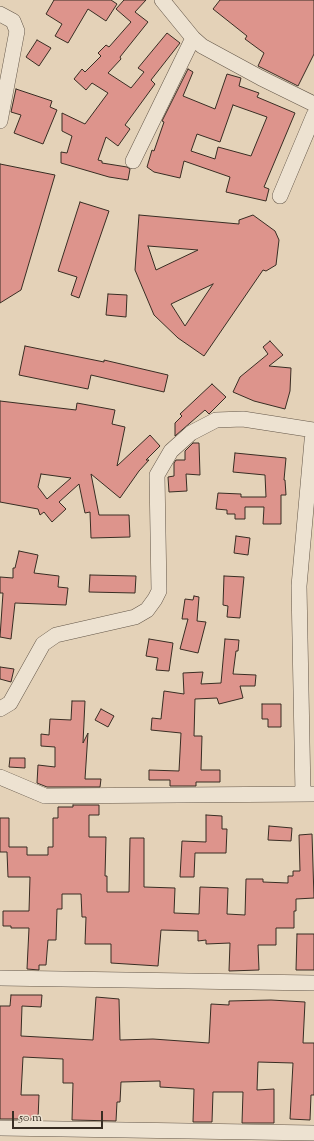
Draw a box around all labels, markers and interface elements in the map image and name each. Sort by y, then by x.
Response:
scale bar [14,1103,105,1129]
text: 50 m [19,1109,42,1127]

